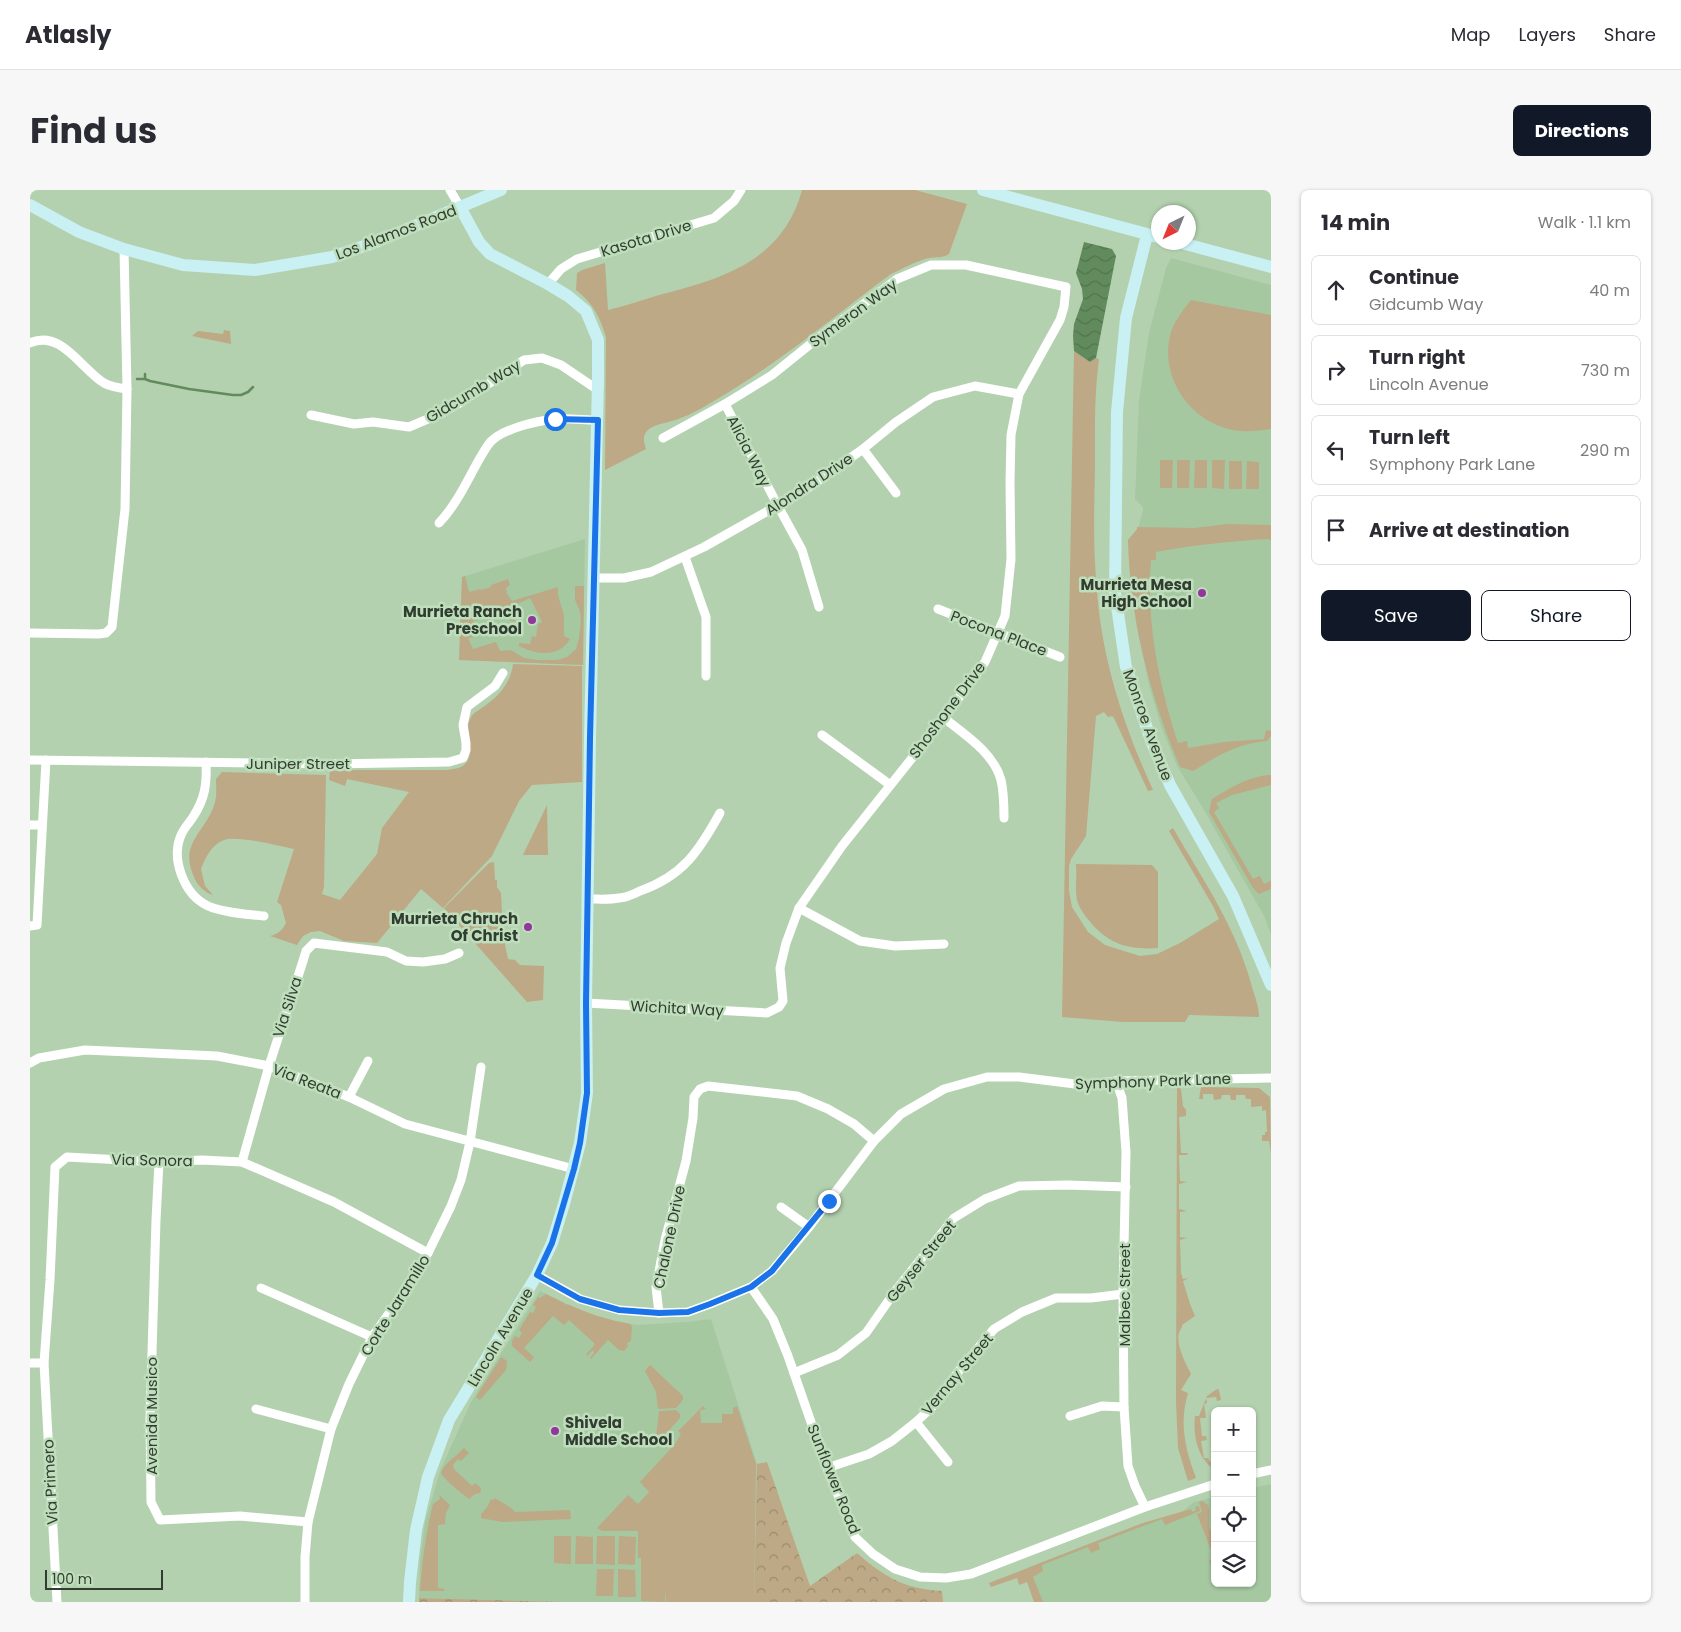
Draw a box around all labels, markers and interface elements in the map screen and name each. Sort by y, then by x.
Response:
text: Atlasly [25,18,111,51]
text: Map [1451,22,1491,47]
text: Layers [1519,22,1576,47]
text: Share [1604,22,1656,47]
button: Directions [1513,105,1651,156]
text: Find us [30,106,157,155]
street label: Los Alamos Road [333,199,459,265]
north arrow [1151,205,1196,250]
text: 14 min [1321,208,1390,237]
text: Walk · 1.1 km [1538,211,1631,234]
street label: Kasota Drive [598,214,694,262]
text: Continue [1369,264,1459,291]
street label: Symeron Way [805,274,902,352]
icon: ahead [1322,276,1350,304]
text: 40 m [1589,279,1630,302]
text: Gidcumb Way [1369,293,1483,316]
text: Turn right [1369,344,1465,371]
street label: Gidcumb Way [422,354,525,428]
icon: right [1322,356,1350,384]
text: 730 m [1581,359,1630,382]
text: Lincoln Avenue [1369,373,1489,396]
route start [544,408,567,431]
street label: Alicia Way [722,412,776,491]
text: Turn left [1369,424,1450,451]
icon: left [1322,436,1350,464]
text: 290 m [1580,439,1630,462]
street label: Alondra Drive [761,448,857,520]
text: Symphony Park Lane [1369,453,1535,476]
icon: arrive [1322,516,1350,544]
text: Arrive at destination [1369,517,1570,544]
place label: Murrieta Mesa High School [1081,574,1192,612]
marker: Murrieta Mesa High School [1196,587,1208,599]
button: Save [1321,590,1471,641]
button: Share [1481,590,1631,641]
place label: Murrieta Ranch Preschool [403,601,522,639]
street label: Pocona Place [948,605,1050,661]
marker: Murrieta Ranch Preschool [526,614,538,626]
street label: Shoshone Drive [904,658,990,762]
street label: Monroe Avenue [1118,666,1178,784]
street label: Juniper Street [246,753,350,774]
place label: Murrieta Chruch Of Christ [391,908,518,946]
marker: Murrieta Chruch Of Christ [522,921,534,933]
street label: Via Silva [267,974,307,1040]
street label: Wichita Way [630,995,725,1021]
street label: Via Reata [270,1058,344,1104]
street label: Symphony Park Lane [1075,1068,1231,1094]
street label: Via Sonora [111,1149,193,1171]
street label: Chalone Drive [648,1183,690,1291]
route end [818,1190,841,1213]
street label: Geyser Street [881,1216,961,1306]
street label: Malbec Street [1114,1243,1135,1347]
street label: Corte Jaramillo [355,1250,435,1360]
street label: Lincoln Avenue [462,1284,538,1390]
street label: Vernay Street [916,1329,998,1419]
street label: Avenida Musico [141,1357,162,1475]
map controls [1211,1407,1256,1587]
button: + [1211,1407,1256,1452]
place label: Shivela Middle School [565,1412,672,1450]
street label: Sunflower Road [802,1421,866,1537]
marker: Shivela Middle School [549,1425,561,1437]
street label: Via Primero [37,1439,63,1525]
button: − [1211,1452,1256,1497]
button: locate [1211,1497,1256,1542]
button: layers [1211,1542,1256,1587]
scale bar [45,1567,162,1590]
text: 100 m [52,1569,92,1589]

